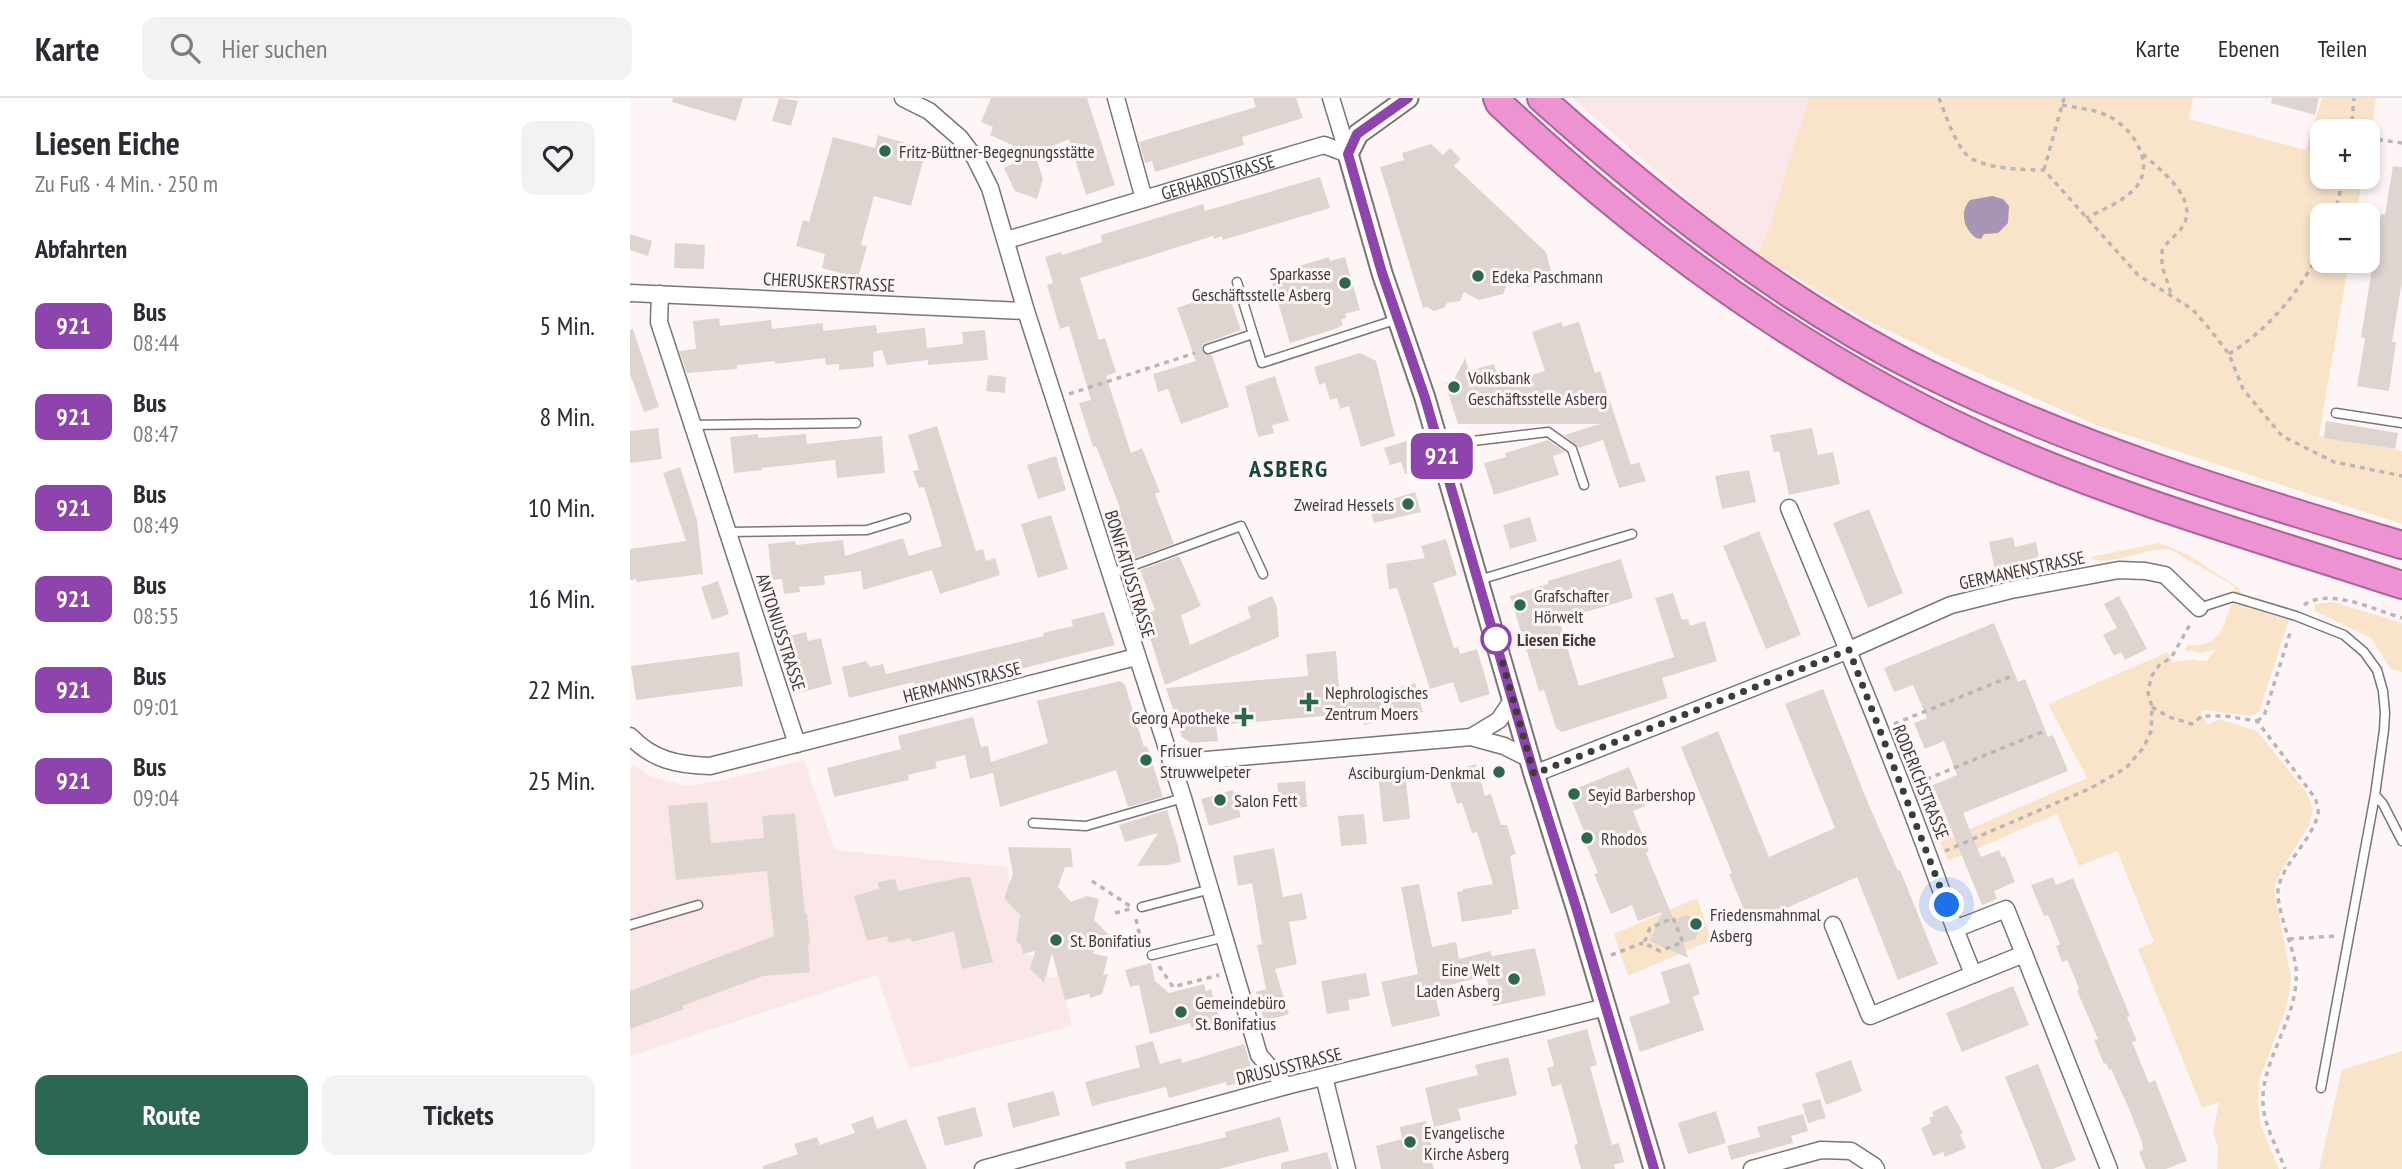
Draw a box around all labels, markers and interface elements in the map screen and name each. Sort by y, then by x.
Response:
search box [142,17,632,80]
text: Karte [35,27,100,70]
icon: search [166,29,204,67]
text: Hier suchen [222,32,327,65]
text: Karte [2136,33,2180,64]
text: Ebenen [2218,33,2280,64]
text: Teilen [2318,33,2367,64]
map controls [2310,119,2380,273]
button: + [2310,119,2380,189]
text: Liesen Eiche [35,121,180,164]
button: heart [521,121,595,195]
place label: Fritz-Büttner-Begegnungsstätte [899,140,1095,163]
marker: Fritz-Büttner-Begegnungsstätte [877,143,893,159]
street label: GERHARDSTRASSE [1158,149,1277,205]
text: Zu Fuß · 4 Min. · 250 m [35,169,218,198]
button: − [2310,203,2380,273]
text: Abfahrten [35,232,127,265]
place label: Sparkasse Geschäftsstelle Asberg [1192,262,1331,306]
place label: Edeka Paschmann [1492,265,1603,288]
street label: CHERUSKERSTRASSE [762,267,896,297]
marker: Edeka Paschmann [1470,268,1486,284]
marker: Sparkasse Geschäftsstelle Asberg [1337,275,1353,291]
text: Bus [133,295,166,328]
text: 5 Min. [540,309,595,342]
text: 921 [56,310,91,341]
text: 08:44 [133,328,179,357]
place label: Volksbank Geschäftsstelle Asberg [1467,366,1607,410]
marker: Volksbank Geschäftsstelle Asberg [1446,379,1462,395]
text: Bus [133,386,166,419]
text: 8 Min. [540,400,595,433]
text: 921 [56,401,91,432]
text: 08:47 [133,419,179,448]
line badge: 921 [1402,433,1482,479]
text: 921 [1425,440,1459,471]
district label: ASBERG [1248,453,1329,484]
text: Bus [133,477,166,510]
text: 10 Min. [528,491,595,524]
text: 921 [56,492,91,523]
place label: Zweirad Hessels [1294,493,1394,516]
marker: Zweirad Hessels [1400,496,1416,512]
street label: BONIFATIUSSTRASSE [1100,507,1160,641]
text: 08:49 [133,510,179,539]
street label: GERMANENSTRASSE [1957,545,2087,595]
text: Bus [133,568,166,601]
street label: ANTONIUSSTRASSE [751,570,811,694]
text: 16 Min. [528,582,595,615]
text: 921 [56,583,91,614]
place label: Grafschafter Hörwelt [1534,584,1609,628]
marker: Grafschafter Hörwelt [1512,597,1528,613]
text: 08:55 [133,601,179,630]
marker: Liesen Eiche [1481,624,1511,654]
place label: Liesen Eiche [1517,628,1596,651]
street label: HERMANNSTRASSE [901,656,1023,708]
text: Bus [133,659,166,692]
text: 22 Min. [528,673,595,706]
text: 921 [56,674,91,705]
place label: Nephrologisches Zentrum Moers [1325,681,1428,725]
text: 09:01 [133,692,179,721]
marker: Nephrologisches Zentrum Moers [1299,692,1319,712]
place label: Georg Apotheke [1131,706,1230,729]
marker: Georg Apotheke [1236,709,1252,725]
street label: RODERICHSTRASSE [1888,721,1954,843]
place label: Frisuer Struwwelpeter [1160,739,1251,783]
text: Bus [133,750,166,783]
marker: Frisuer Struwwelpeter [1138,752,1154,768]
place label: Asciburgium-Denkmal [1348,761,1486,784]
text: 25 Min. [528,764,595,797]
marker: Asciburgium-Denkmal [1491,764,1507,780]
text: 921 [56,765,91,796]
text: 09:04 [133,783,179,812]
place label: Seyid Barbershop [1588,783,1696,806]
marker: Seyid Barbershop [1566,786,1582,802]
place label: Salon Fett [1234,789,1297,812]
marker: Salon Fett [1212,792,1228,808]
place label: Rhodos [1601,827,1647,850]
marker: Rhodos [1579,830,1595,846]
your location [1929,887,1964,922]
place label: Friedensmahnmal Asberg [1710,903,1822,947]
marker: Friedensmahnmal Asberg [1688,916,1704,932]
place label: St. Bonifatius [1070,929,1151,952]
marker: St. Bonifatius [1048,932,1064,948]
place label: Eine Welt Laden Asberg [1417,958,1500,1002]
marker: Eine Welt Laden Asberg [1506,971,1522,987]
place label: Gemeindebüro St. Bonifatius [1195,991,1286,1035]
marker: Gemeindebüro St. Bonifatius [1173,1004,1189,1020]
street label: DRUSUSSTRASSE [1234,1042,1344,1090]
button: Route [35,1075,308,1155]
button: Tickets [322,1075,595,1155]
place label: Evangelische Kirche Asberg [1424,1121,1509,1165]
marker: Evangelische Kirche Asberg [1402,1134,1418,1150]

